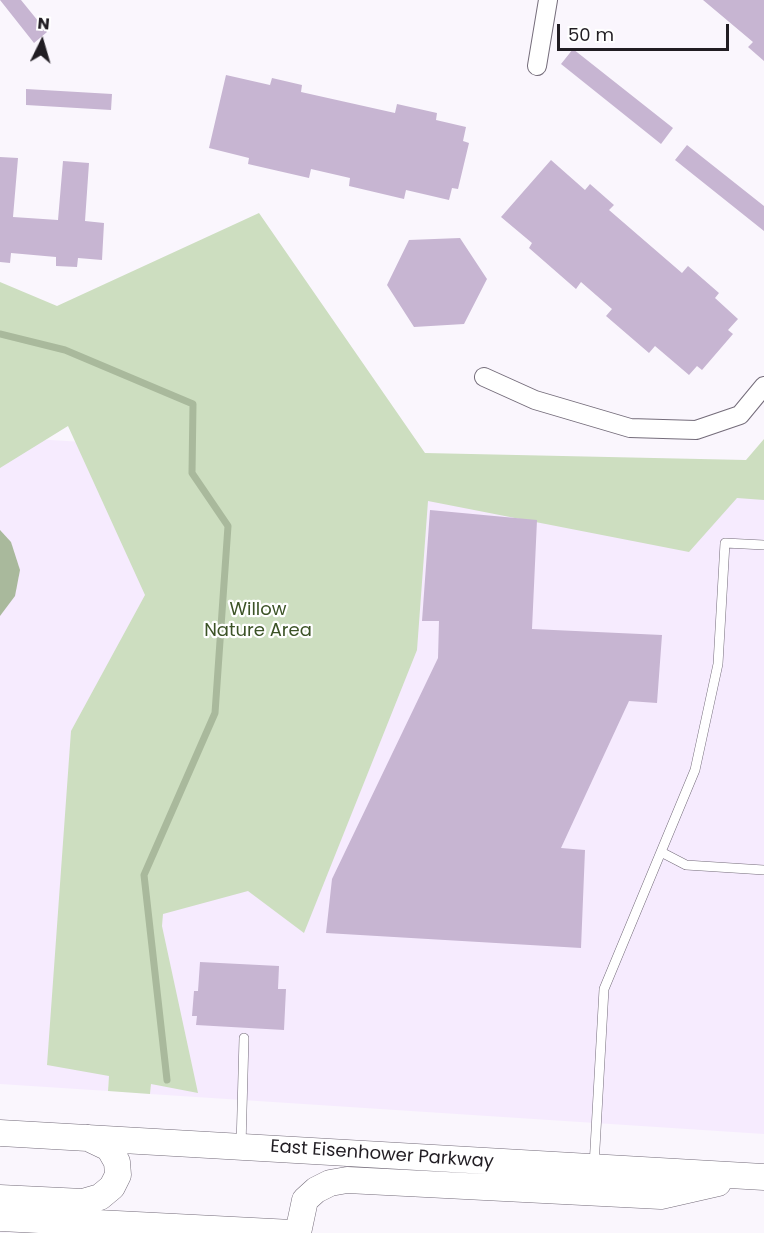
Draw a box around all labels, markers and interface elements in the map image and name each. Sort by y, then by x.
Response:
north arrow [12,12,72,72]
text: N [37,12,51,36]
scale bar [560,12,732,50]
text: 50 m [568,22,614,47]
park label: Willow Nature Area [204,599,312,642]
street label: East Eisenhower Parkway [270,1136,494,1174]

